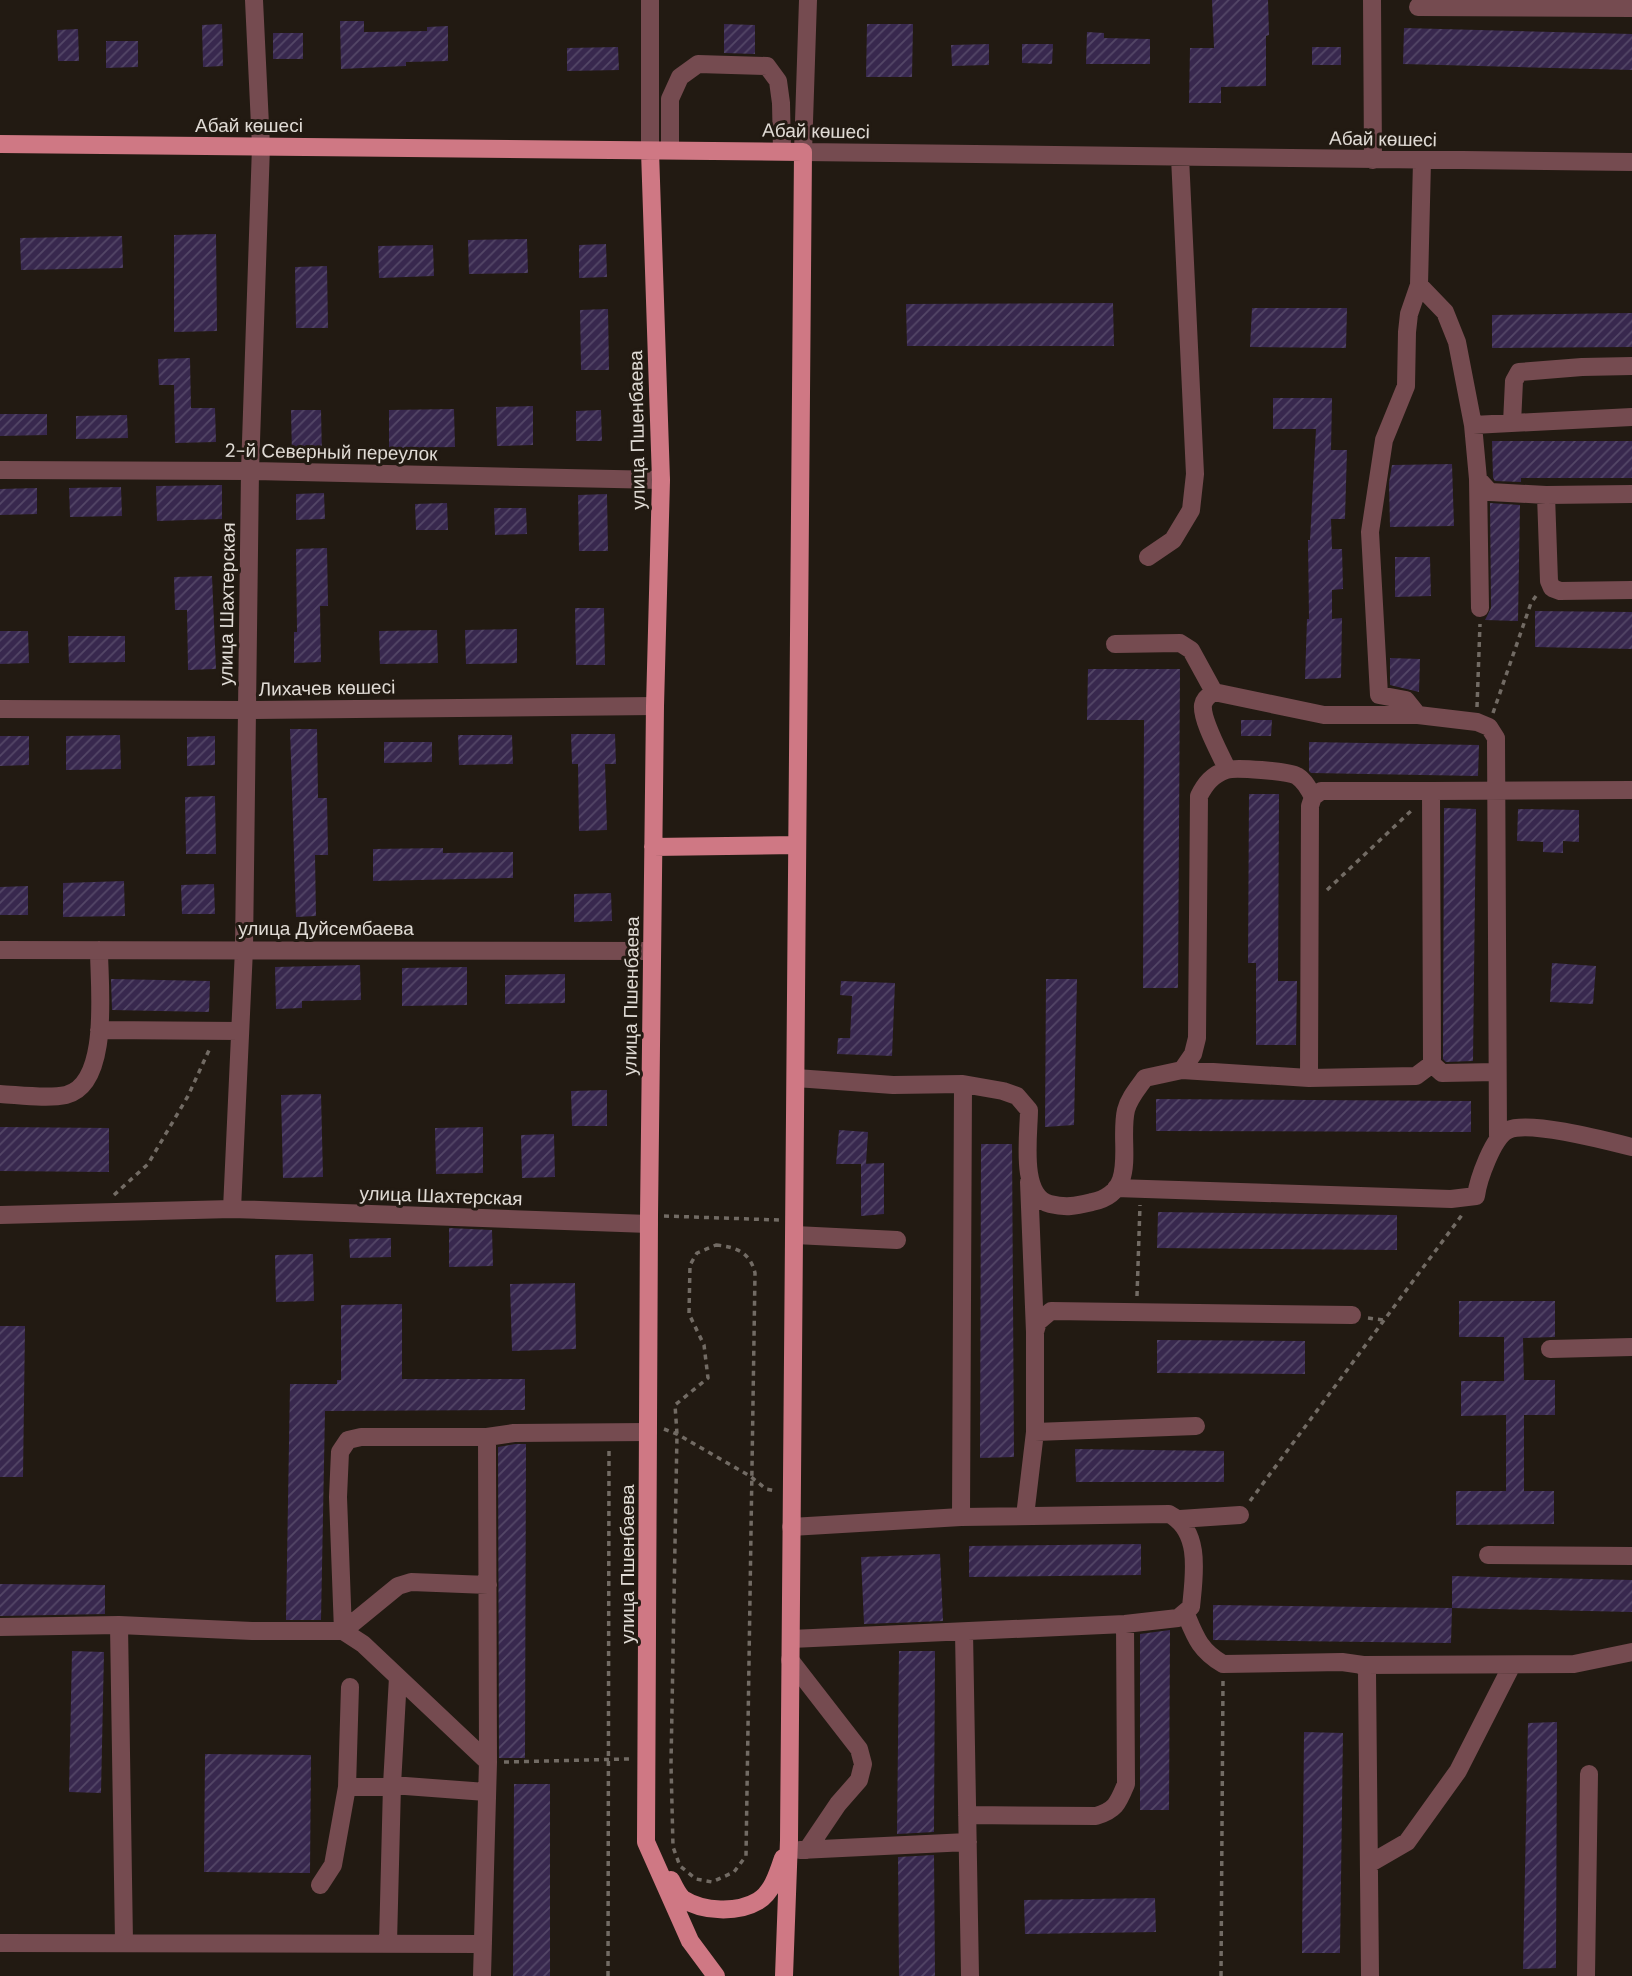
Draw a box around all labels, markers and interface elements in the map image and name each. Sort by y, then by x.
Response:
street label: Абай көшесі [195,113,303,138]
street label: Абай көшесі [762,118,870,144]
street label: Абай көшесі [1329,126,1437,152]
street label: улица Пшенбаева [623,350,651,510]
street label: 2-й Северный переулок [224,438,438,466]
street label: улица Шахтерская [213,522,241,686]
street label: Лихачев көшесі [259,674,395,702]
street label: улица Дуйсембаева [238,916,414,941]
street label: улица Пшенбаева [617,916,645,1076]
street label: улица Шахтерская [359,1181,523,1211]
street label: улица Пшенбаева [615,1484,640,1644]

